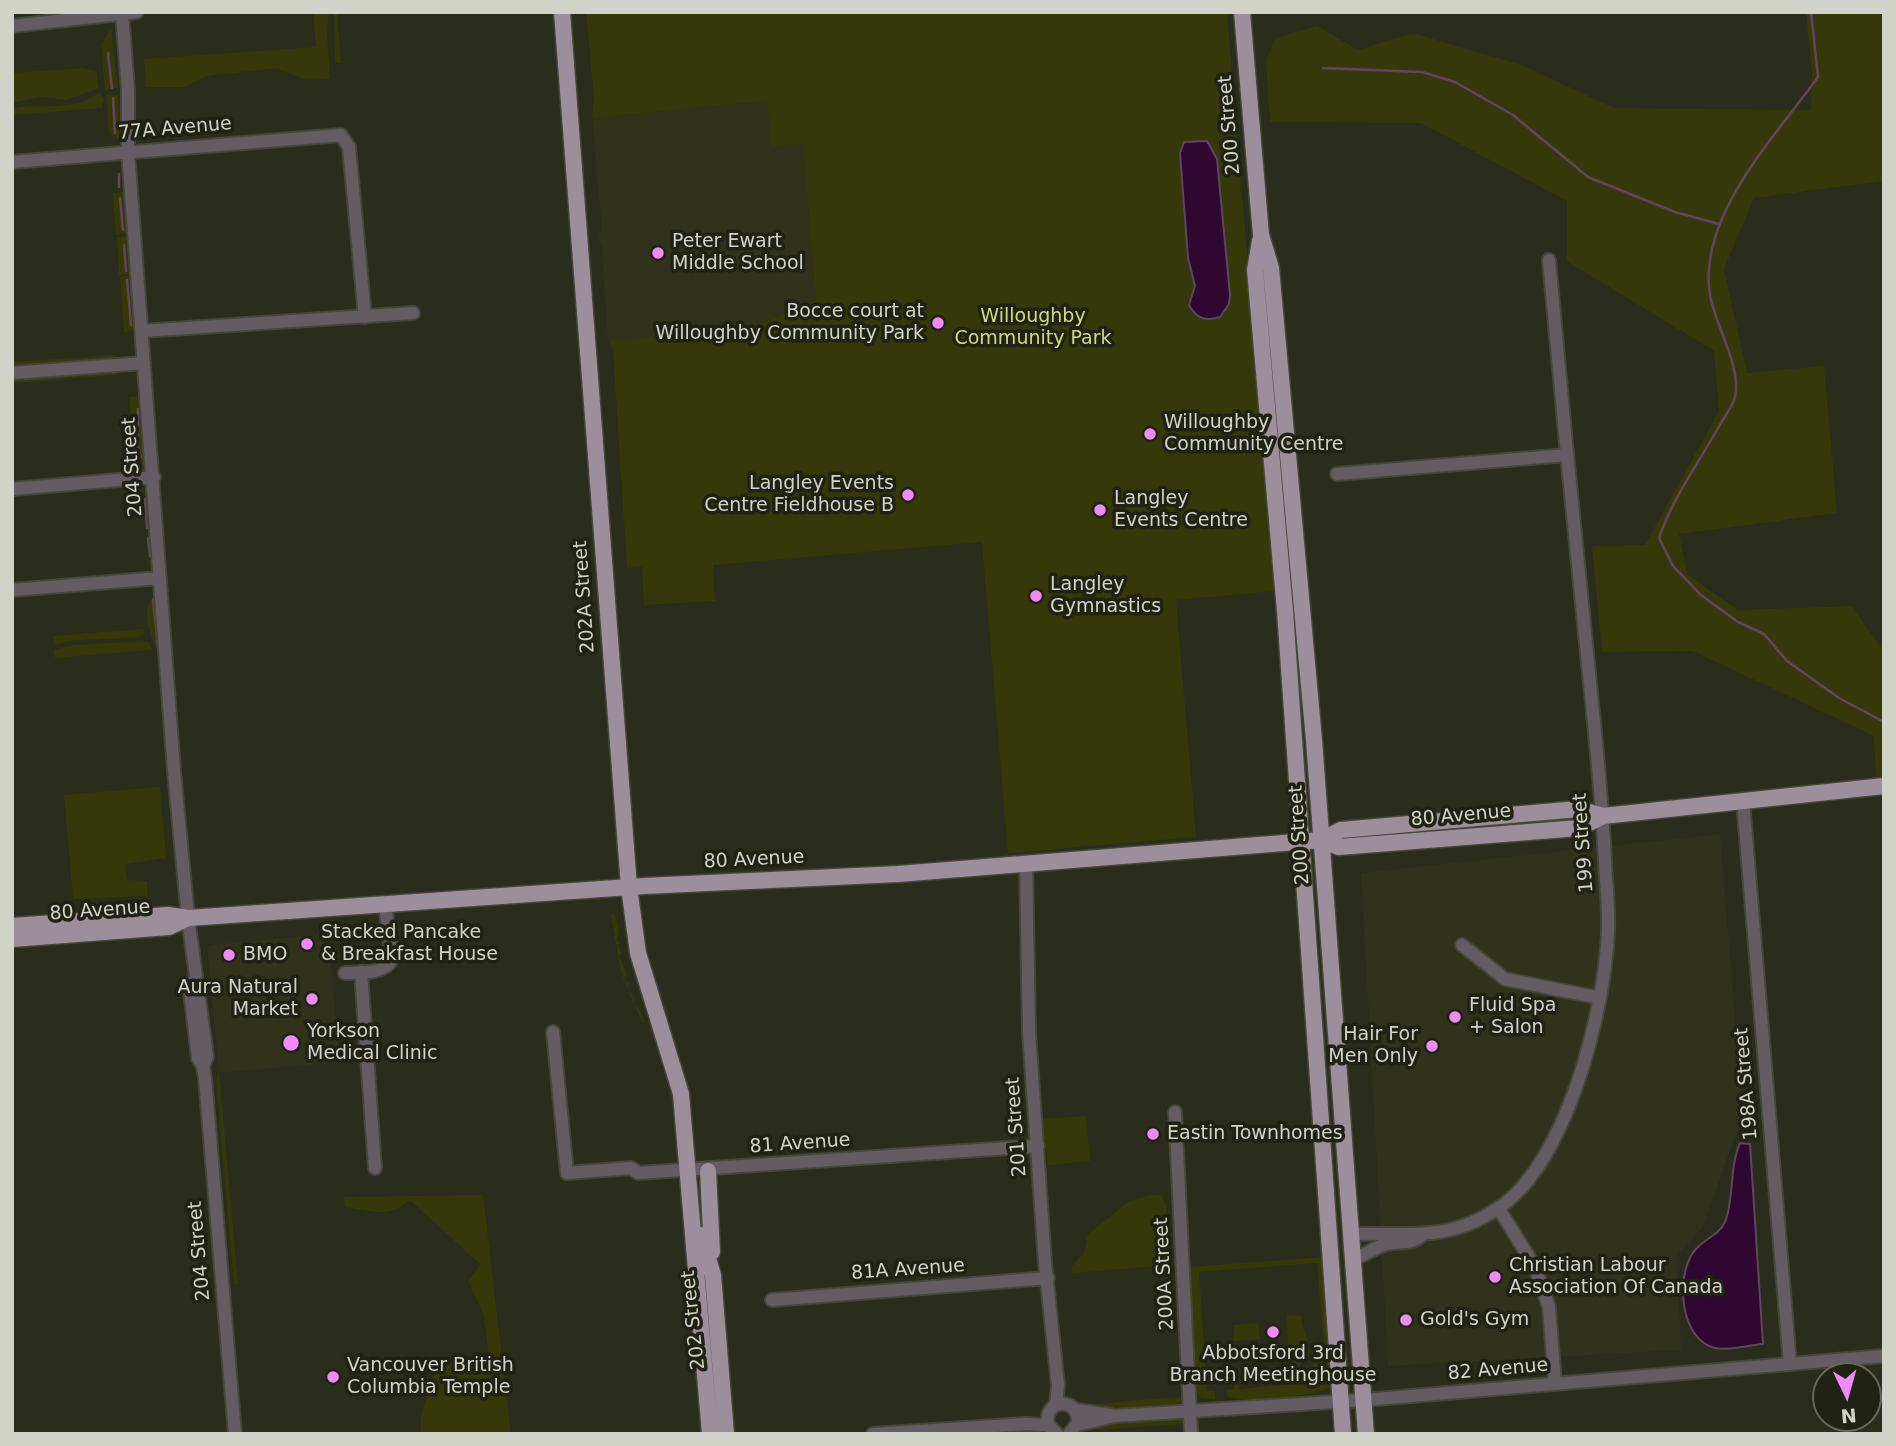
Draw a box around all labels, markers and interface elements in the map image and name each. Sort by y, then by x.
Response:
street label: 200 Street [1214,74,1246,176]
street label: 77A Avenue [117,113,233,145]
place label: Peter Ewart Middle School [672,231,804,275]
marker: Peter Ewart Middle School [650,245,666,261]
place label: Bocce court at Willoughby Community Park [656,301,924,345]
park label: Willoughby Community Park [954,306,1112,350]
marker: Bocce court at Willoughby Community Park [930,315,946,331]
place label: Willoughby Community Centre [1164,412,1344,456]
street label: 204 Street [118,416,148,518]
marker: Willoughby Community Centre [1142,426,1158,442]
place label: Langley Events Centre Fieldhouse B [704,473,894,517]
marker: Langley Events Centre Fieldhouse B [900,487,916,503]
place label: Langley Events Centre [1114,488,1248,532]
marker: Langley Events Centre [1092,502,1108,518]
street label: 202A Street [570,540,600,654]
place label: Langley Gymnastics [1050,574,1161,618]
marker: Langley Gymnastics [1028,588,1044,604]
street label: 200 Street [1285,784,1315,886]
street label: 199 Street [1569,792,1599,894]
street label: 80 Avenue [1410,800,1512,832]
street label: 80 Avenue [703,846,805,874]
street label: 80 Avenue [49,896,151,926]
place label: Stacked Pancake & Breakfast House [321,922,498,966]
marker: Stacked Pancake & Breakfast House [299,936,315,952]
place label: BMO [243,944,287,966]
marker: BMO [221,947,237,963]
place label: Aura Natural Market [177,977,298,1021]
marker: Aura Natural Market [304,991,320,1007]
place label: Fluid Spa + Salon [1469,995,1556,1039]
marker: Fluid Spa + Salon [1447,1009,1463,1025]
place label: Yorkson Medical Clinic [307,1021,437,1065]
place label: Hair For Men Only [1328,1024,1418,1068]
street label: 198A Street [1731,1027,1763,1141]
marker: Yorkson Medical Clinic [281,1033,301,1053]
marker: Hair For Men Only [1424,1038,1440,1054]
street label: 201 Street [1002,1076,1032,1178]
place label: Eastin Townhomes [1167,1123,1343,1145]
marker: Eastin Townhomes [1145,1126,1161,1142]
street label: 81 Avenue [749,1129,851,1159]
street label: 204 Street [184,1200,216,1302]
street label: 200A Street [1151,1217,1179,1331]
street label: 81A Avenue [850,1255,966,1285]
place label: Christian Labour Association Of Canada [1509,1255,1723,1299]
street label: 202 Street [677,1269,711,1371]
marker: Christian Labour Association Of Canada [1487,1269,1503,1285]
place label: Gold's Gym [1420,1309,1529,1331]
marker: Gold's Gym [1398,1312,1414,1328]
marker: Abbotsford 3rd Branch Meetinghouse [1265,1324,1281,1340]
place label: Abbotsford 3rd Branch Meetinghouse [1170,1343,1376,1387]
street label: 82 Avenue [1447,1354,1549,1386]
place label: Vancouver British Columbia Temple [347,1355,514,1399]
north arrow [1812,1362,1882,1432]
marker: Vancouver British Columbia Temple [325,1369,341,1385]
text: N [1840,1404,1858,1428]

